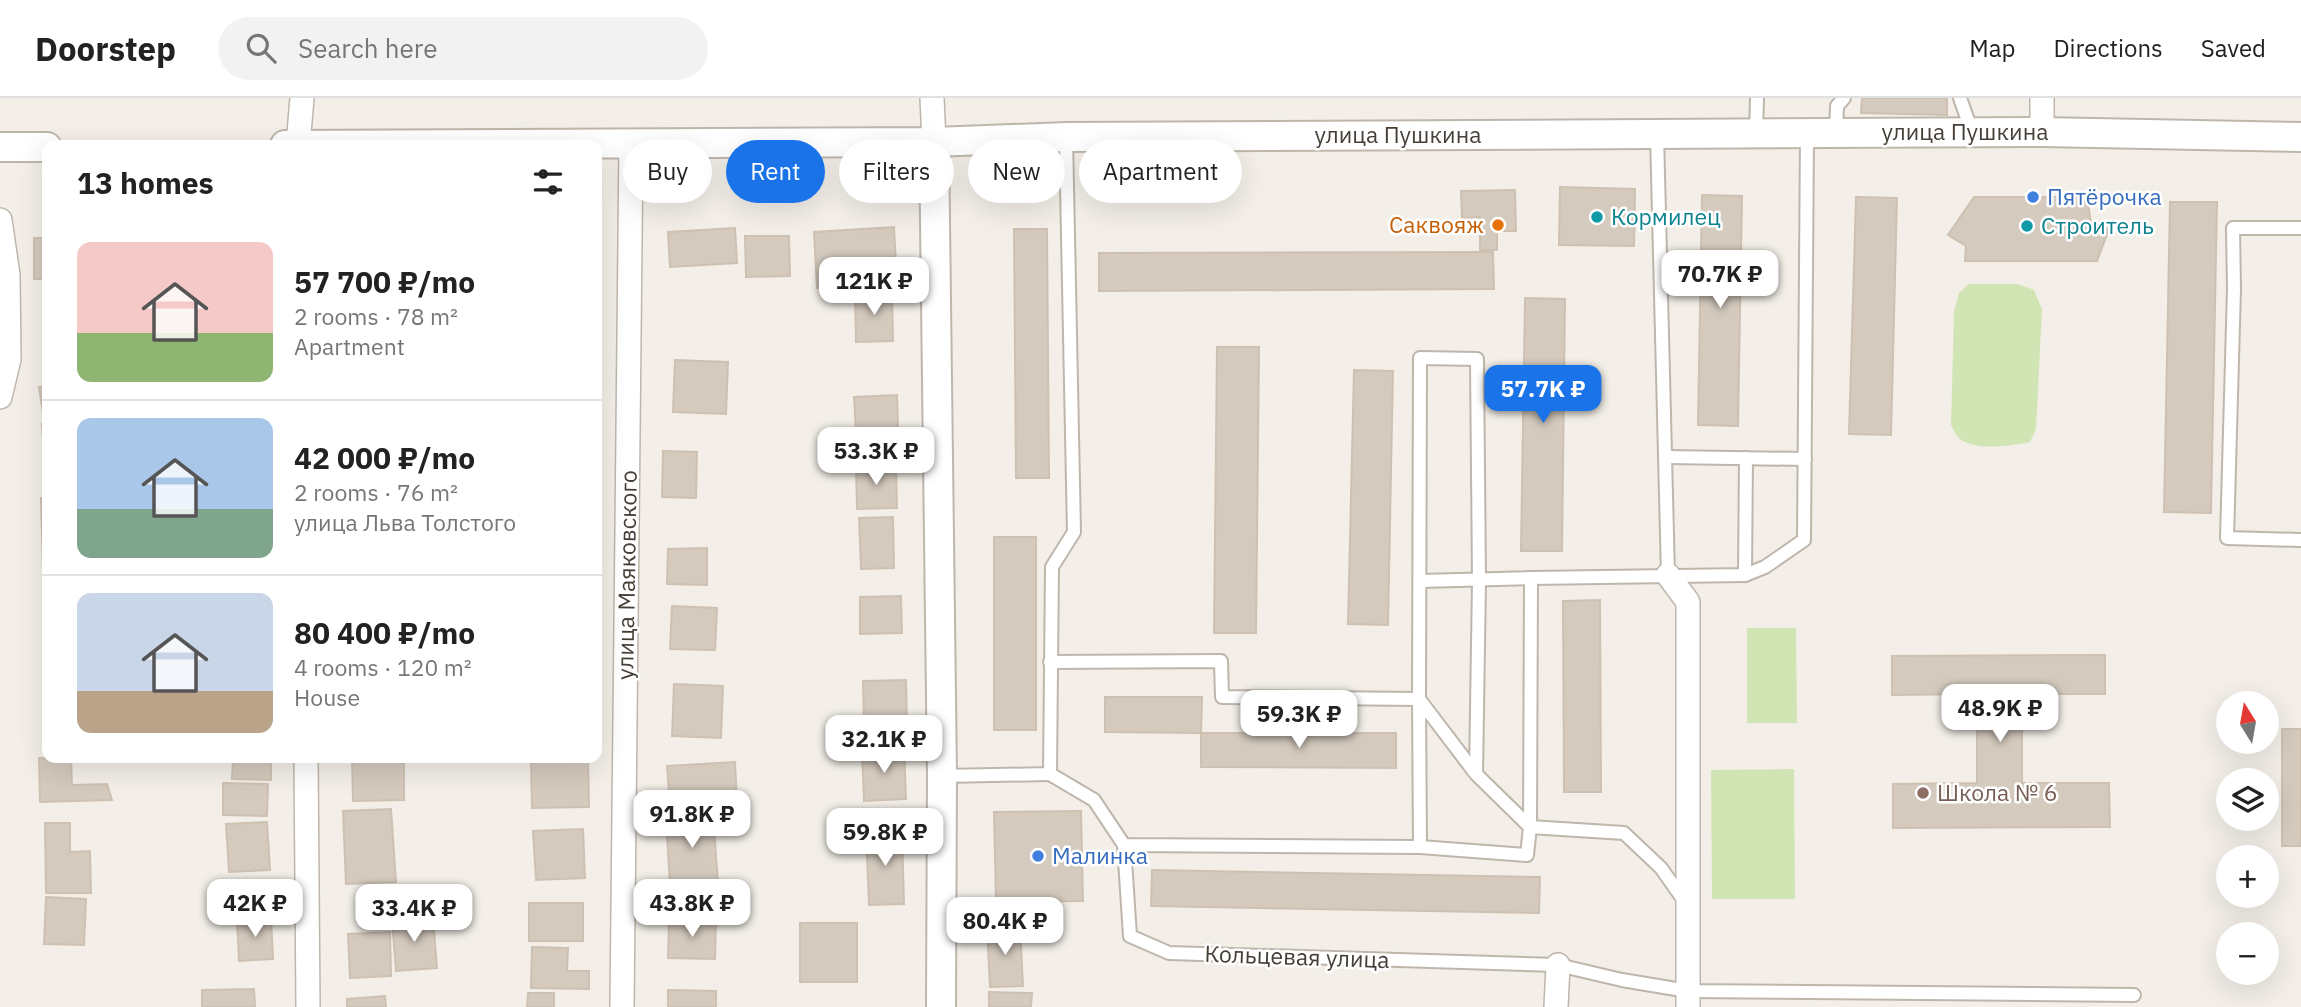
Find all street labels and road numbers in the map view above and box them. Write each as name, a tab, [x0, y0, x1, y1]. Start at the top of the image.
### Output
street label: улица Пушкина	[1882, 116, 2048, 146]
street label: улица Пушкина	[1315, 119, 1481, 149]
street label: улица Маяковского	[609, 470, 643, 680]
street label: Кольцевая улица	[1204, 938, 1390, 974]

